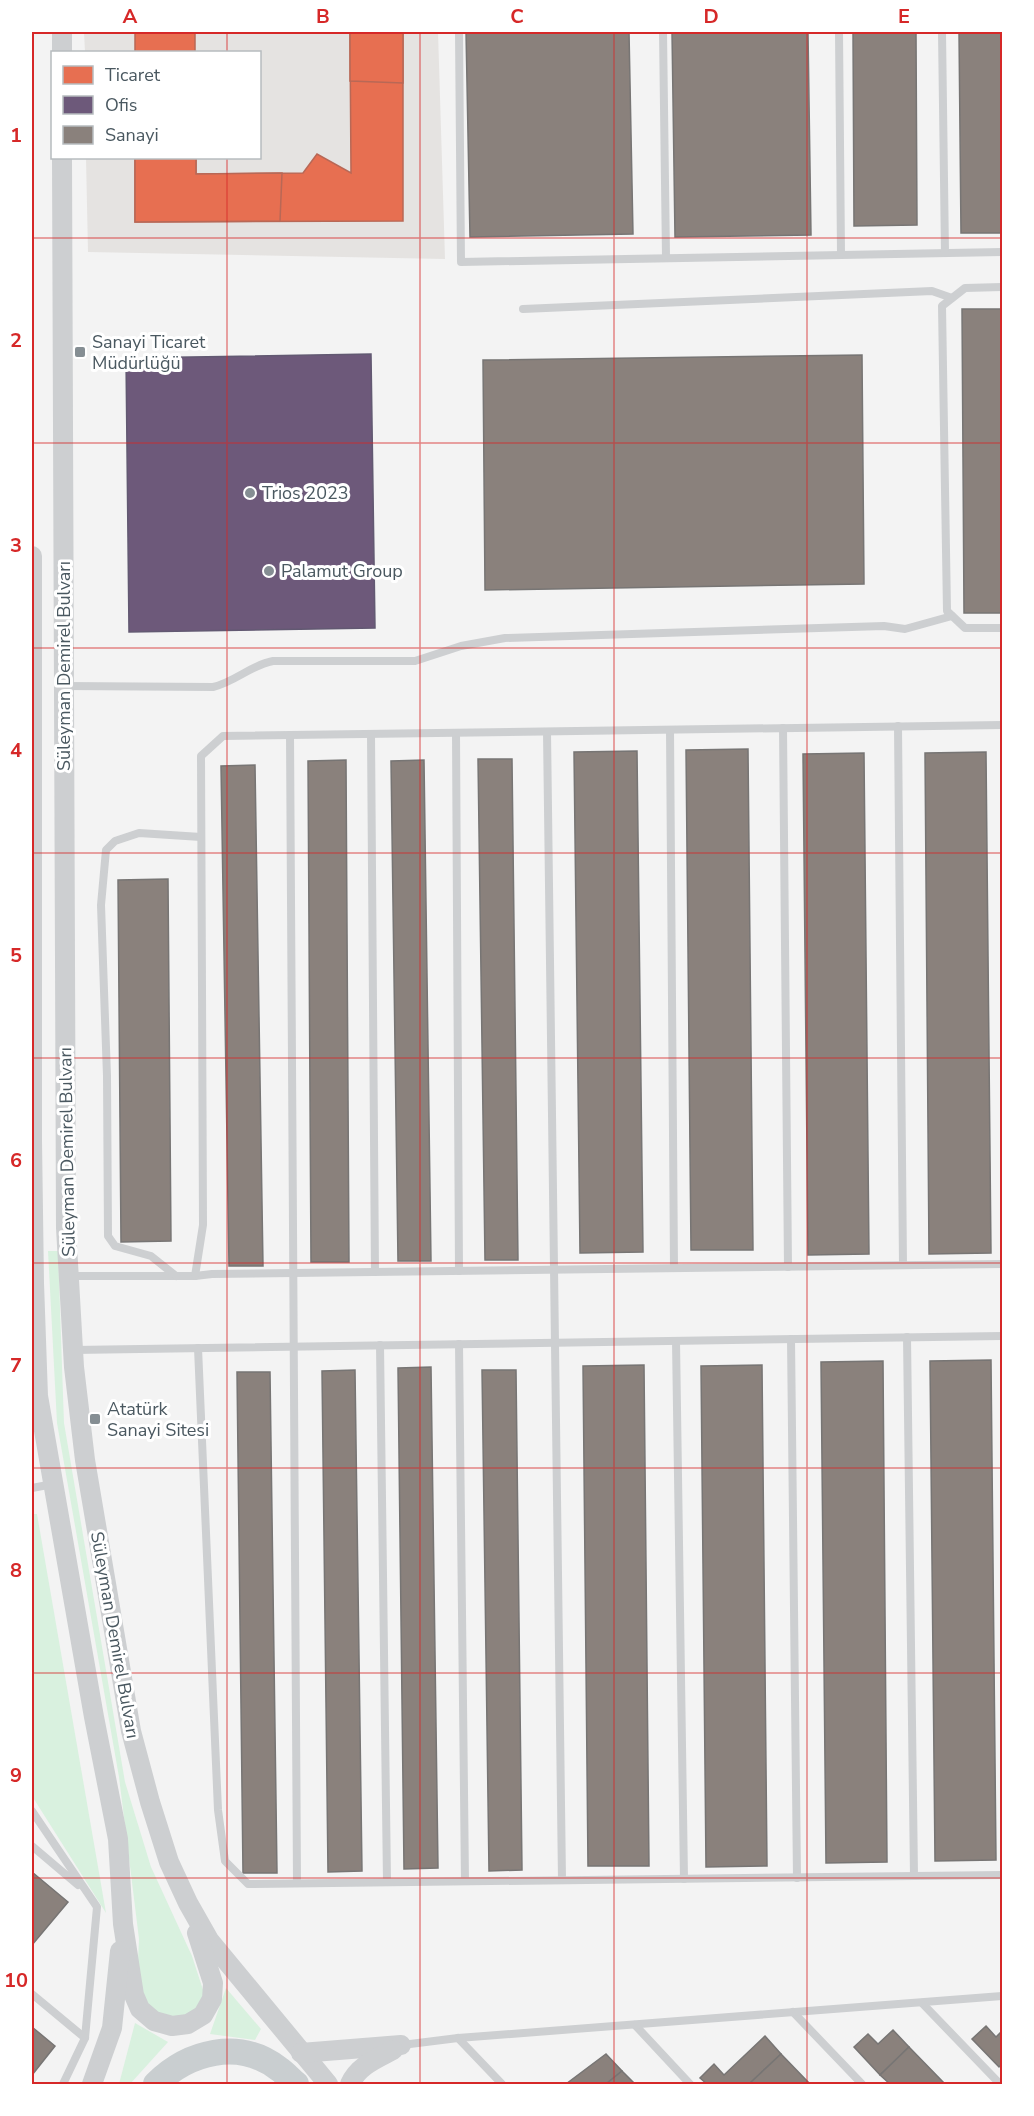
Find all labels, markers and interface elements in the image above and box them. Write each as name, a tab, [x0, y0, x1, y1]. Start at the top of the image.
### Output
text: A	[123, 3, 138, 30]
text: B	[316, 3, 330, 30]
text: C	[510, 3, 524, 30]
text: D	[703, 3, 719, 30]
text: E	[898, 3, 910, 30]
legend	[51, 51, 261, 159]
text: Ticaret	[105, 63, 161, 87]
text: Ofis	[105, 93, 138, 117]
text: 1	[10, 122, 22, 149]
text: Sanayi	[105, 123, 159, 147]
text: 2	[10, 327, 22, 354]
place label: Sanayi Ticaret Müdürlüğü	[92, 330, 206, 375]
marker: Sanayi Ticaret Müdürlüğü	[73, 345, 87, 359]
place label: Trios 2023	[262, 481, 349, 505]
marker: Trios 2023	[243, 486, 257, 500]
text: 3	[10, 532, 22, 559]
place label: Palamut Group	[281, 559, 403, 583]
street label: Süleyman Demirel Bulvarı	[52, 561, 76, 771]
marker: Palamut Group	[262, 564, 276, 578]
text: 4	[10, 737, 22, 764]
text: 5	[10, 942, 22, 969]
street label: Süleyman Demirel Bulvarı	[53, 1047, 81, 1257]
text: 6	[10, 1147, 22, 1174]
text: 7	[10, 1352, 22, 1379]
place label: Atatürk Sanayi Sitesi	[107, 1397, 209, 1442]
marker: Atatürk Sanayi Sitesi	[88, 1412, 102, 1426]
street label: Süleyman Demirel Bulvarı	[85, 1530, 145, 1740]
text: 8	[10, 1557, 22, 1584]
text: 9	[10, 1762, 22, 1789]
text: 10	[4, 1967, 28, 1994]

